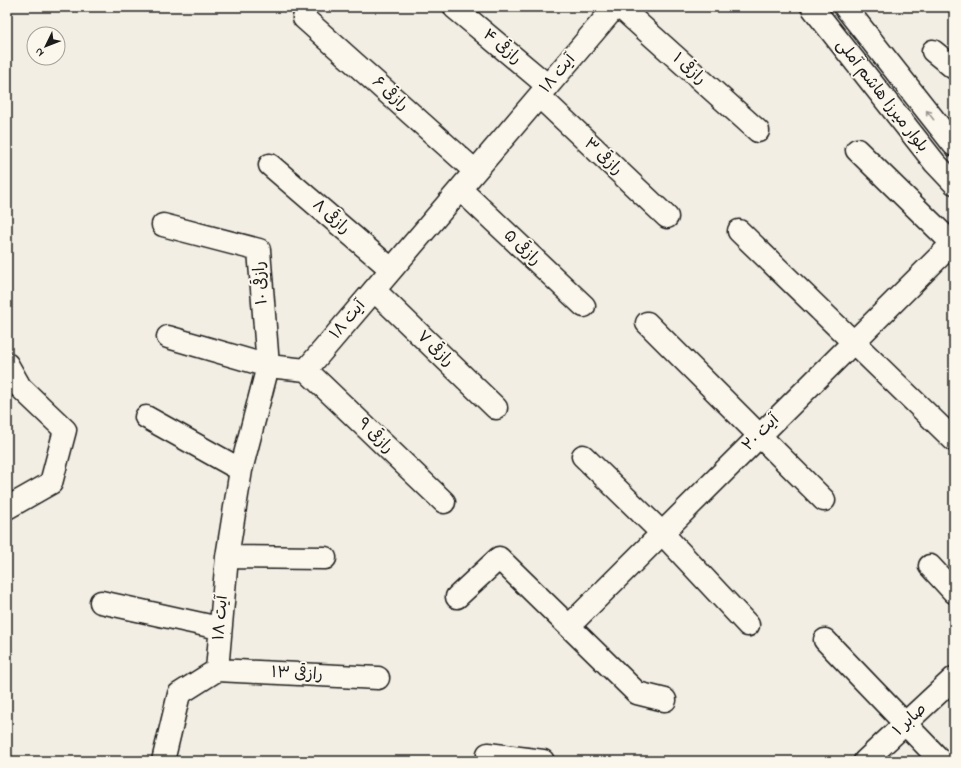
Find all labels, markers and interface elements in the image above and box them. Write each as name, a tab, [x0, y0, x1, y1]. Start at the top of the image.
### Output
street label: رازقی ۴	[477, 23, 527, 71]
north arrow	[26, 26, 66, 66]
street label: بلوار میرزا هاشم آملی	[830, 34, 934, 158]
text: N	[31, 44, 48, 60]
street label: رازقی ۱	[667, 47, 711, 91]
street label: آیت ۱۸	[534, 48, 582, 99]
street label: رازقی ۶	[366, 71, 414, 117]
one-way arrow	[925, 109, 934, 120]
street label: رازقی ۳	[578, 133, 628, 181]
street label: رازقی ۸	[307, 194, 355, 240]
street label: رازقی ۵	[498, 224, 546, 272]
street label: رازقی ۱۰	[248, 260, 274, 306]
street label: آیت ۱۸	[324, 294, 372, 345]
street label: رازقی ۷	[411, 325, 459, 373]
street label: آیت ۲۰	[737, 408, 786, 457]
street label: رازقی ۹	[351, 413, 399, 459]
street label: آیت ۱۸	[207, 593, 235, 642]
street label: رازقی ۱۳	[271, 661, 323, 687]
street label: صابر ۱	[888, 698, 932, 742]

